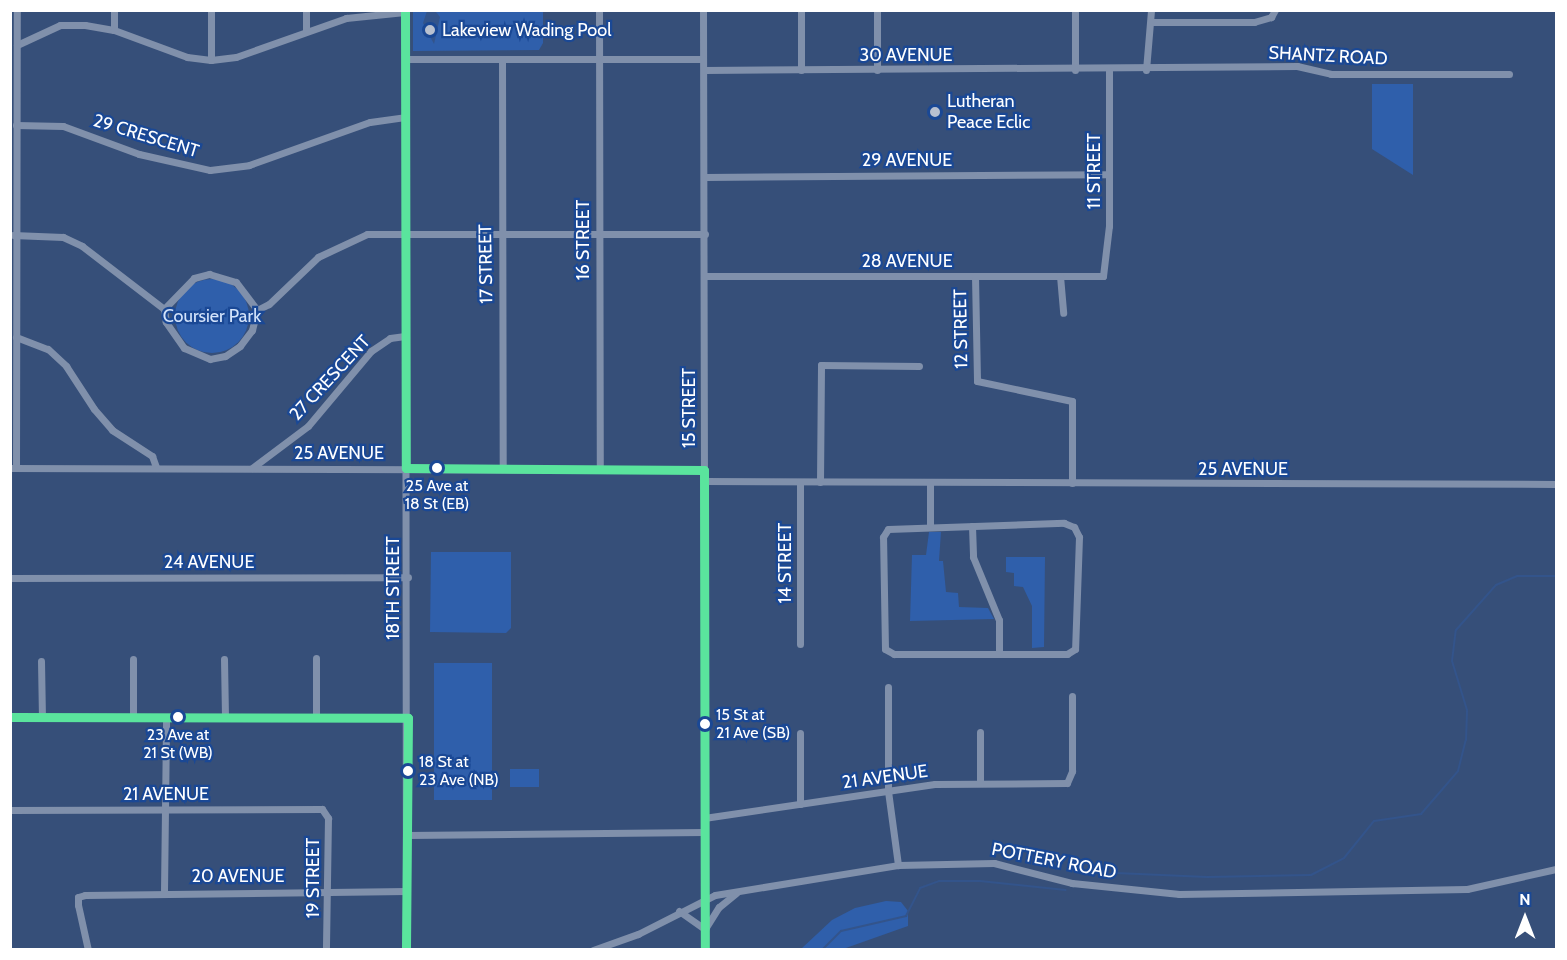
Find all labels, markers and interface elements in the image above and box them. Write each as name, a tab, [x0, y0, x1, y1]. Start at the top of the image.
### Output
place label: Lakeview Wading Pool	[442, 19, 611, 41]
marker: Lakeview Wading Pool	[423, 23, 437, 37]
street label: SHANTZ ROAD	[1268, 42, 1388, 70]
street label: 30 AVENUE	[859, 44, 953, 66]
place label: Lutheran Peace Eclic	[947, 91, 1030, 134]
marker: Lutheran Peace Eclic	[928, 105, 942, 119]
street label: 29 CRESCENT	[91, 110, 201, 162]
street label: 11 STREET	[1083, 133, 1105, 209]
street label: 29 AVENUE	[862, 149, 952, 171]
street label: 16 STREET	[572, 200, 594, 280]
street label: 17 STREET	[475, 224, 497, 304]
street label: 28 AVENUE	[861, 250, 953, 272]
street label: 12 STREET	[950, 289, 972, 369]
park label: Coursier Park	[163, 305, 261, 327]
street label: 27 CRESCENT	[285, 331, 375, 425]
street label: 15 STREET	[678, 368, 700, 448]
street label: 25 AVENUE	[294, 442, 384, 464]
street label: 25 AVENUE	[1198, 458, 1288, 480]
marker: 25 Ave at 18 St (EB)	[431, 462, 443, 474]
place label: 25 Ave at 18 St (EB)	[405, 476, 469, 514]
street label: 14 STREET	[774, 523, 796, 603]
street label: 18TH STREET	[382, 536, 404, 640]
street label: 24 AVENUE	[164, 551, 254, 573]
place label: 15 St at 21 Ave (SB)	[716, 705, 790, 743]
marker: 23 Ave at 21 St (WB)	[172, 711, 184, 723]
marker: 15 St at 21 Ave (SB)	[699, 718, 711, 730]
place label: 23 Ave at 21 St (WB)	[143, 725, 213, 763]
place label: 18 St at 23 Ave (NB)	[419, 752, 499, 790]
street label: 21 AVENUE	[841, 760, 929, 794]
marker: 18 St at 23 Ave (NB)	[402, 765, 414, 777]
street label: 21 AVENUE	[123, 783, 209, 805]
street label: 19 STREET	[302, 838, 324, 918]
street label: POTTERY ROAD	[990, 838, 1118, 884]
street label: 20 AVENUE	[192, 865, 284, 887]
north arrow	[1495, 888, 1555, 948]
text: N	[1519, 890, 1531, 909]

